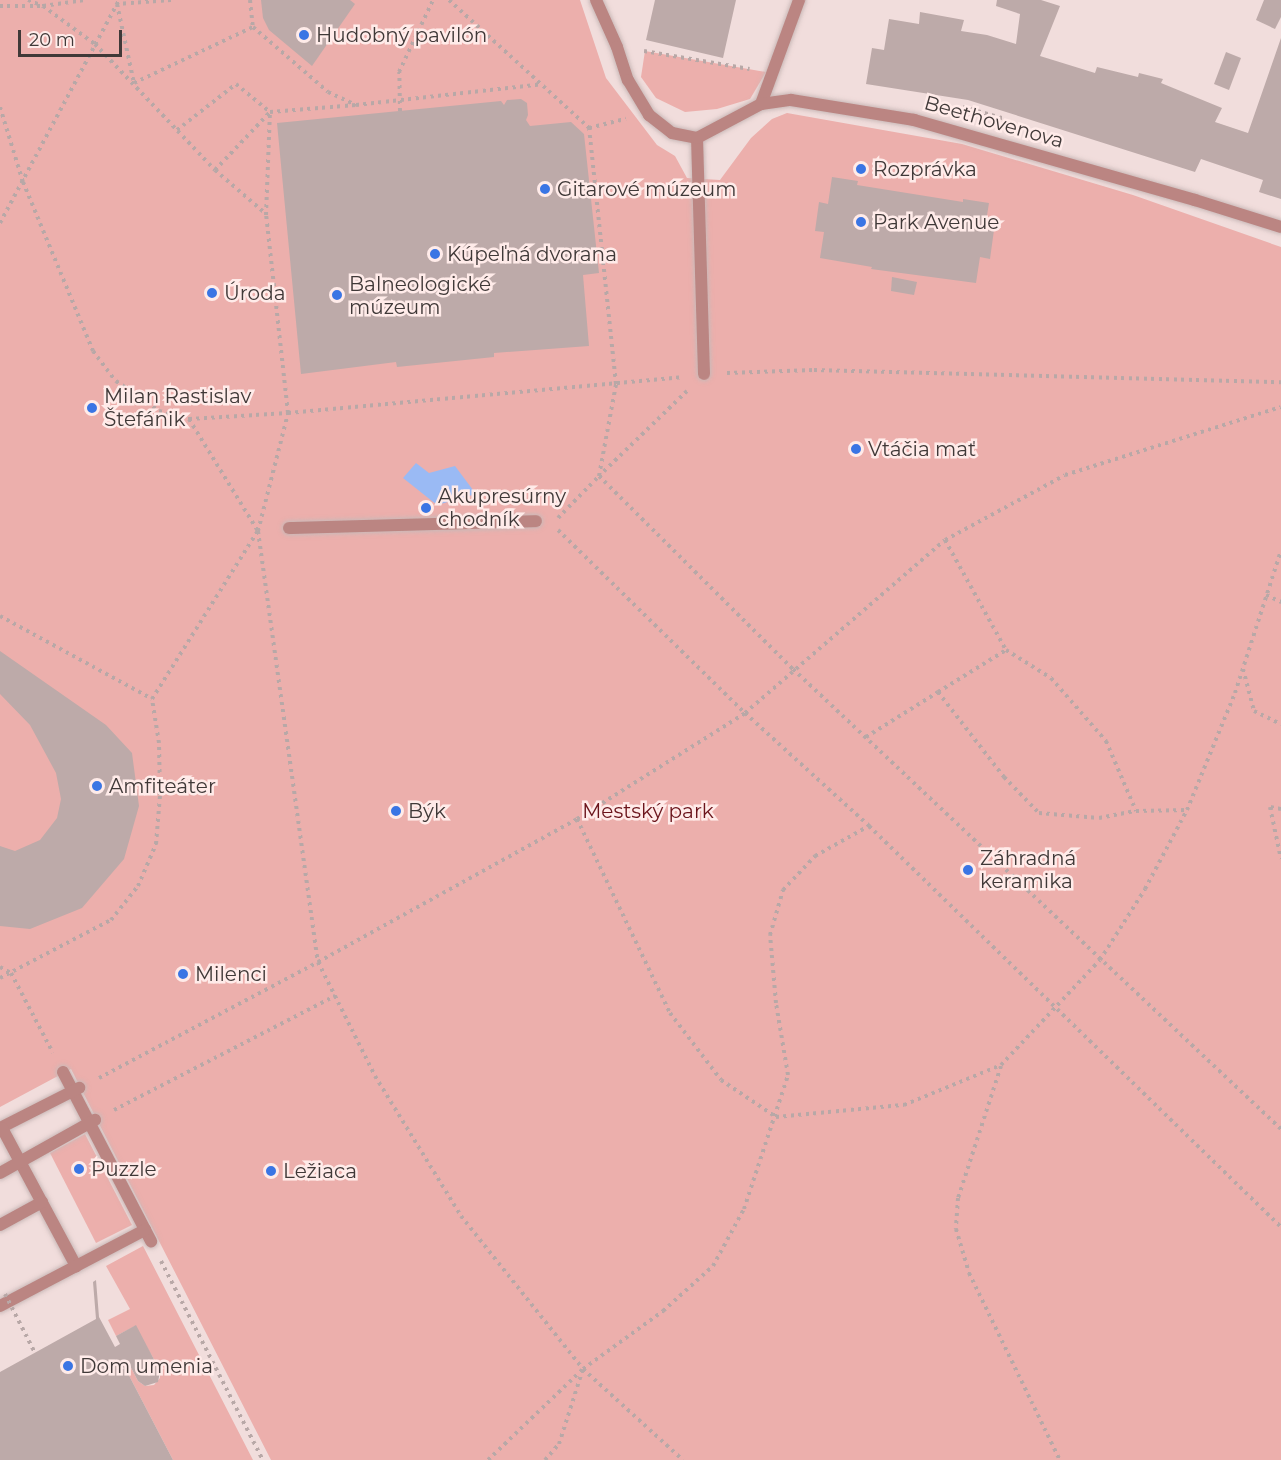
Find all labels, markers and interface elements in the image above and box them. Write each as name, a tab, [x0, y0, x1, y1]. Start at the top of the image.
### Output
scale bar	[21, 18, 124, 56]
place label: Hudobný pavilón	[316, 23, 487, 47]
marker: Hudobný pavilón	[297, 28, 311, 42]
text: 20 m	[29, 29, 75, 51]
street label: Beethovenova	[922, 91, 1066, 153]
place label: Rozprávka	[873, 157, 977, 181]
marker: Rozprávka	[854, 162, 868, 176]
place label: Gitarové múzeum	[557, 177, 736, 201]
marker: Gitarové múzeum	[538, 182, 552, 196]
place label: Park Avenue	[873, 210, 999, 234]
marker: Park Avenue	[854, 215, 868, 229]
place label: Kúpeľná dvorana	[447, 242, 617, 266]
marker: Kúpeľná dvorana	[428, 247, 442, 261]
place label: Balneologické múzeum	[349, 272, 491, 319]
place label: Úroda	[224, 281, 286, 305]
marker: Úroda	[205, 286, 219, 300]
marker: Balneologické múzeum	[330, 288, 344, 302]
place label: Milan Rastislav Štefánik	[104, 384, 251, 431]
marker: Milan Rastislav Štefánik	[85, 401, 99, 415]
place label: Vtáčia mať	[868, 437, 976, 461]
marker: Vtáčia mať	[849, 442, 863, 456]
place label: Akupresúrny chodník	[438, 484, 566, 531]
marker: Akupresúrny chodník	[419, 501, 433, 515]
place label: Amfiteáter	[109, 774, 216, 798]
marker: Amfiteáter	[90, 779, 104, 793]
place label: Býk	[408, 799, 446, 823]
park label: Mestský park	[582, 799, 714, 823]
marker: Býk	[389, 804, 403, 818]
place label: Záhradná keramika	[980, 846, 1076, 893]
marker: Záhradná keramika	[961, 863, 975, 877]
place label: Milenci	[195, 962, 267, 986]
marker: Milenci	[176, 967, 190, 981]
place label: Puzzle	[91, 1157, 157, 1181]
place label: Ležiaca	[283, 1159, 357, 1183]
marker: Puzzle	[72, 1162, 86, 1176]
marker: Ležiaca	[264, 1164, 278, 1178]
place label: Dom umenia	[80, 1354, 213, 1378]
marker: Dom umenia	[61, 1359, 75, 1373]

